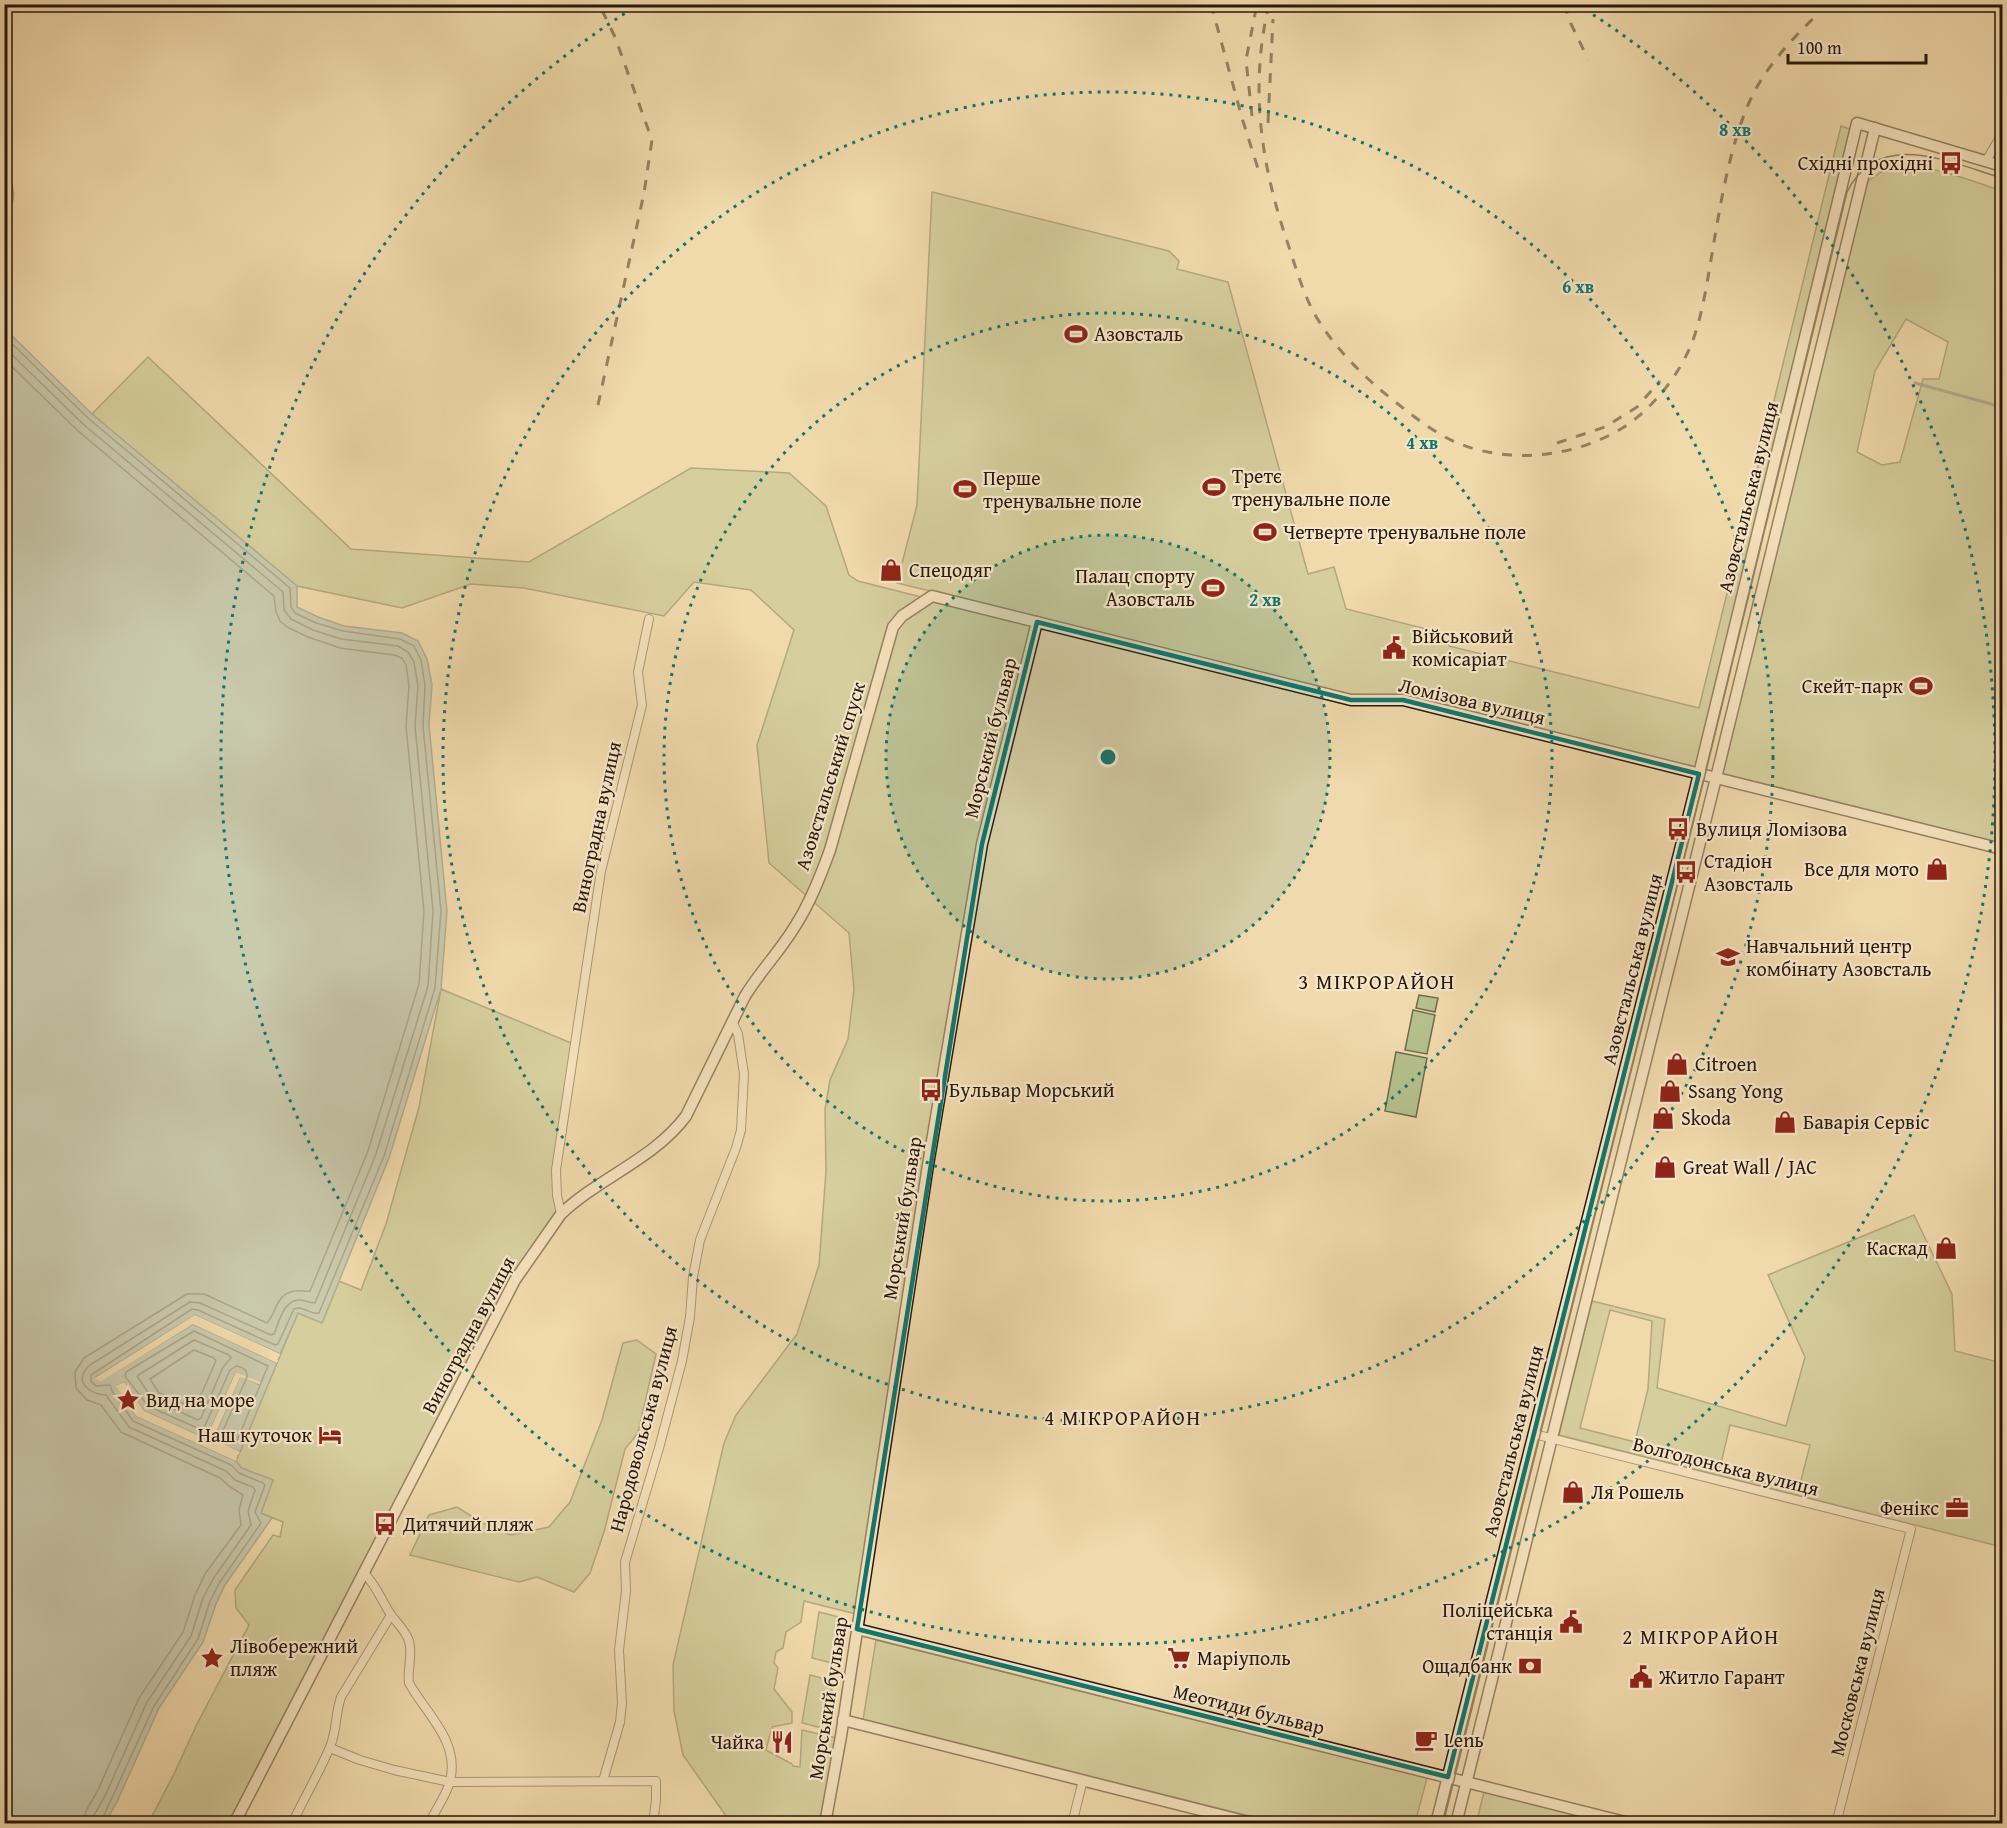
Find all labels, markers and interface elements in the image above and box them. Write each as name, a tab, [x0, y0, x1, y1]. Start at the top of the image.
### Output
scale bar	[1788, 27, 1926, 65]
text: 100 m	[1797, 34, 1842, 61]
text: 8 хв	[1719, 116, 1751, 143]
place label: Східні прохідні	[1798, 148, 1933, 177]
bus stop icon: Східні прохідні	[1938, 150, 1964, 176]
text: 6 хв	[1562, 273, 1594, 300]
place label: Азовсталь	[1094, 319, 1183, 348]
sports icon: Азовсталь	[1063, 321, 1089, 347]
street label: Азовстальська вулиця	[1710, 398, 1785, 596]
text: 4 хв	[1406, 429, 1438, 456]
place label: Третє тренувальне поле	[1232, 461, 1391, 513]
place label: Перше тренувальне поле	[983, 463, 1142, 515]
sports icon: Третє тренувальне поле	[1201, 474, 1227, 500]
sports icon: Перше тренувальне поле	[952, 476, 978, 502]
place label: Четверте тренувальне поле	[1283, 517, 1526, 546]
sports icon: Четверте тренувальне поле	[1252, 519, 1278, 545]
place label: Спецодяг	[909, 555, 992, 584]
shop icon: Спецодяг	[878, 557, 904, 583]
place label: Палац спорту Азовсталь	[1075, 561, 1195, 613]
sports icon: Палац спорту Азовсталь	[1200, 575, 1226, 601]
text: 2 хв	[1249, 586, 1281, 613]
place label: Військовий комісаріат	[1412, 621, 1513, 673]
public building icon: Військовий комісаріат	[1381, 635, 1407, 661]
street label: Морський бульвар	[956, 654, 1024, 821]
street label: Ломізова вулиця	[1396, 670, 1548, 731]
place label: Скейт-парк	[1802, 671, 1904, 700]
sports icon: Скейт-парк	[1908, 673, 1934, 699]
street label: Азовстальський спуск	[787, 677, 872, 874]
street label: Виноградна вулиця	[563, 739, 628, 915]
centre of rings	[1098, 747, 1118, 767]
place label: Вулиця Ломізова	[1696, 814, 1848, 843]
bus stop icon: Вулиця Ломізова	[1665, 816, 1691, 842]
place label: Стадіон Азовсталь	[1704, 846, 1793, 898]
place label: Все для мото	[1804, 854, 1919, 883]
shop icon: Все для мото	[1924, 856, 1950, 882]
bus stop icon: Стадіон Азовсталь	[1673, 859, 1699, 885]
street label: Азовстальська вулиця	[1594, 870, 1669, 1068]
place label: Навчальний центр комбінату Азовсталь	[1746, 931, 1931, 983]
school or university icon: Навчальний центр комбінату Азовсталь	[1715, 944, 1741, 970]
district label: 3 МІКРОРАЙОН	[1298, 966, 1456, 997]
place label: Citroen	[1695, 1049, 1757, 1078]
shop icon: Citroen	[1664, 1051, 1690, 1077]
place label: Бульвар Морський	[949, 1075, 1115, 1104]
place label: Ssang Yong	[1688, 1076, 1783, 1105]
bus stop icon: Бульвар Морський	[918, 1077, 944, 1103]
shop icon: Ssang Yong	[1657, 1078, 1683, 1104]
place label: Skoda	[1681, 1103, 1731, 1132]
shop icon: Skoda	[1650, 1105, 1676, 1131]
place label: Баварія Сервіс	[1803, 1107, 1929, 1136]
shop icon: Баварія Сервіс	[1772, 1109, 1798, 1135]
street label: Морський бульвар	[874, 1134, 929, 1301]
place label: Great Wall / JAC	[1683, 1152, 1817, 1181]
shop icon: Great Wall / JAC	[1652, 1154, 1678, 1180]
place label: Каскад	[1866, 1233, 1928, 1262]
shop icon: Каскад	[1933, 1235, 1959, 1261]
street label: Виноградна вулиця	[414, 1251, 521, 1419]
street label: Народовольська вулиця	[601, 1323, 684, 1535]
street label: Азовстальська вулиця	[1475, 1342, 1550, 1540]
place label: Вид на море	[146, 1385, 255, 1414]
place icon: Вид на море	[115, 1387, 141, 1413]
district label: 4 МІКРОРАЙОН	[1044, 1402, 1202, 1433]
place label: Наш куточок	[198, 1420, 313, 1449]
hotel icon: Наш куточок	[317, 1422, 343, 1448]
street label: Волгодонська вулиця	[1630, 1428, 1822, 1503]
place label: Ля Рошель	[1591, 1477, 1684, 1506]
shop icon: Ля Рошель	[1560, 1479, 1586, 1505]
place label: Фенікс	[1880, 1493, 1939, 1522]
office icon: Фенікс	[1944, 1495, 1970, 1521]
place label: Дитячий пляж	[402, 1509, 534, 1538]
bus stop icon: Дитячий пляж	[372, 1511, 398, 1537]
street label: Московська вулиця	[1822, 1585, 1891, 1759]
place label: Поліцейська станція	[1442, 1595, 1553, 1647]
public building icon: Поліцейська станція	[1558, 1609, 1584, 1635]
street label: Морський бульвар	[800, 1614, 855, 1781]
district label: 2 МІКРОРАЙОН	[1622, 1621, 1780, 1652]
place label: Лівобережний пляж	[230, 1631, 358, 1683]
place label: Маріуполь	[1197, 1643, 1291, 1672]
place icon: Лівобережний пляж	[199, 1645, 225, 1671]
supermarket icon: Маріуполь	[1166, 1645, 1192, 1671]
place label: Ощадбанк	[1422, 1651, 1513, 1680]
bank icon: Ощадбанк	[1517, 1653, 1543, 1679]
place label: Житло Гарант	[1658, 1662, 1785, 1691]
public building icon: Житло Гарант	[1628, 1664, 1654, 1690]
street label: Меотиди бульвар	[1170, 1676, 1328, 1741]
place label: Lenь	[1444, 1725, 1484, 1754]
place label: Чайка	[710, 1727, 764, 1756]
cafe icon: Lenь	[1413, 1727, 1439, 1753]
restaurant icon: Чайка	[769, 1729, 795, 1755]

